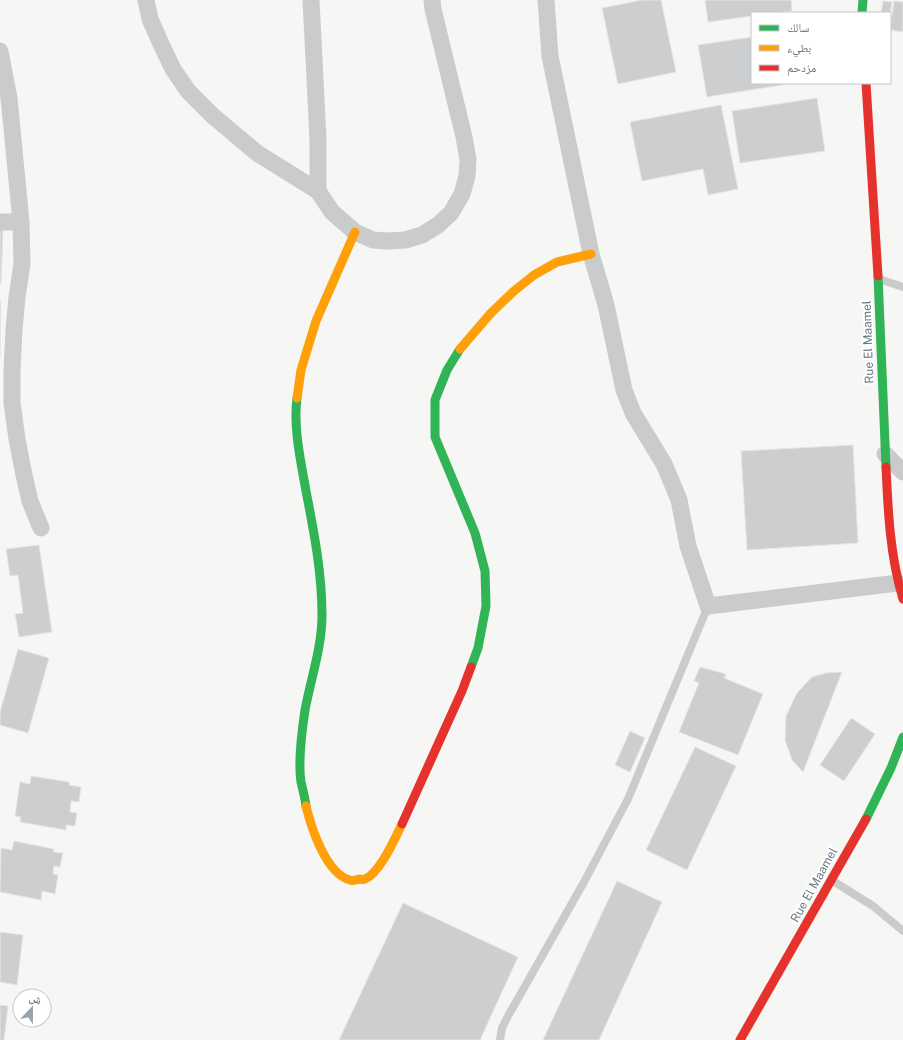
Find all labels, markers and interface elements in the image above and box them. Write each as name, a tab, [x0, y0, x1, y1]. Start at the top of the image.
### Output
legend	[751, 12, 891, 84]
text: سالك	[787, 21, 809, 35]
text: بطيء	[787, 41, 811, 58]
text: مزدحم	[787, 61, 816, 76]
street label: Rue El Maamel	[860, 300, 876, 384]
street label: Rue El Maamel	[788, 845, 840, 925]
north arrow	[12, 988, 52, 1028]
text: ش	[27, 991, 44, 1008]

